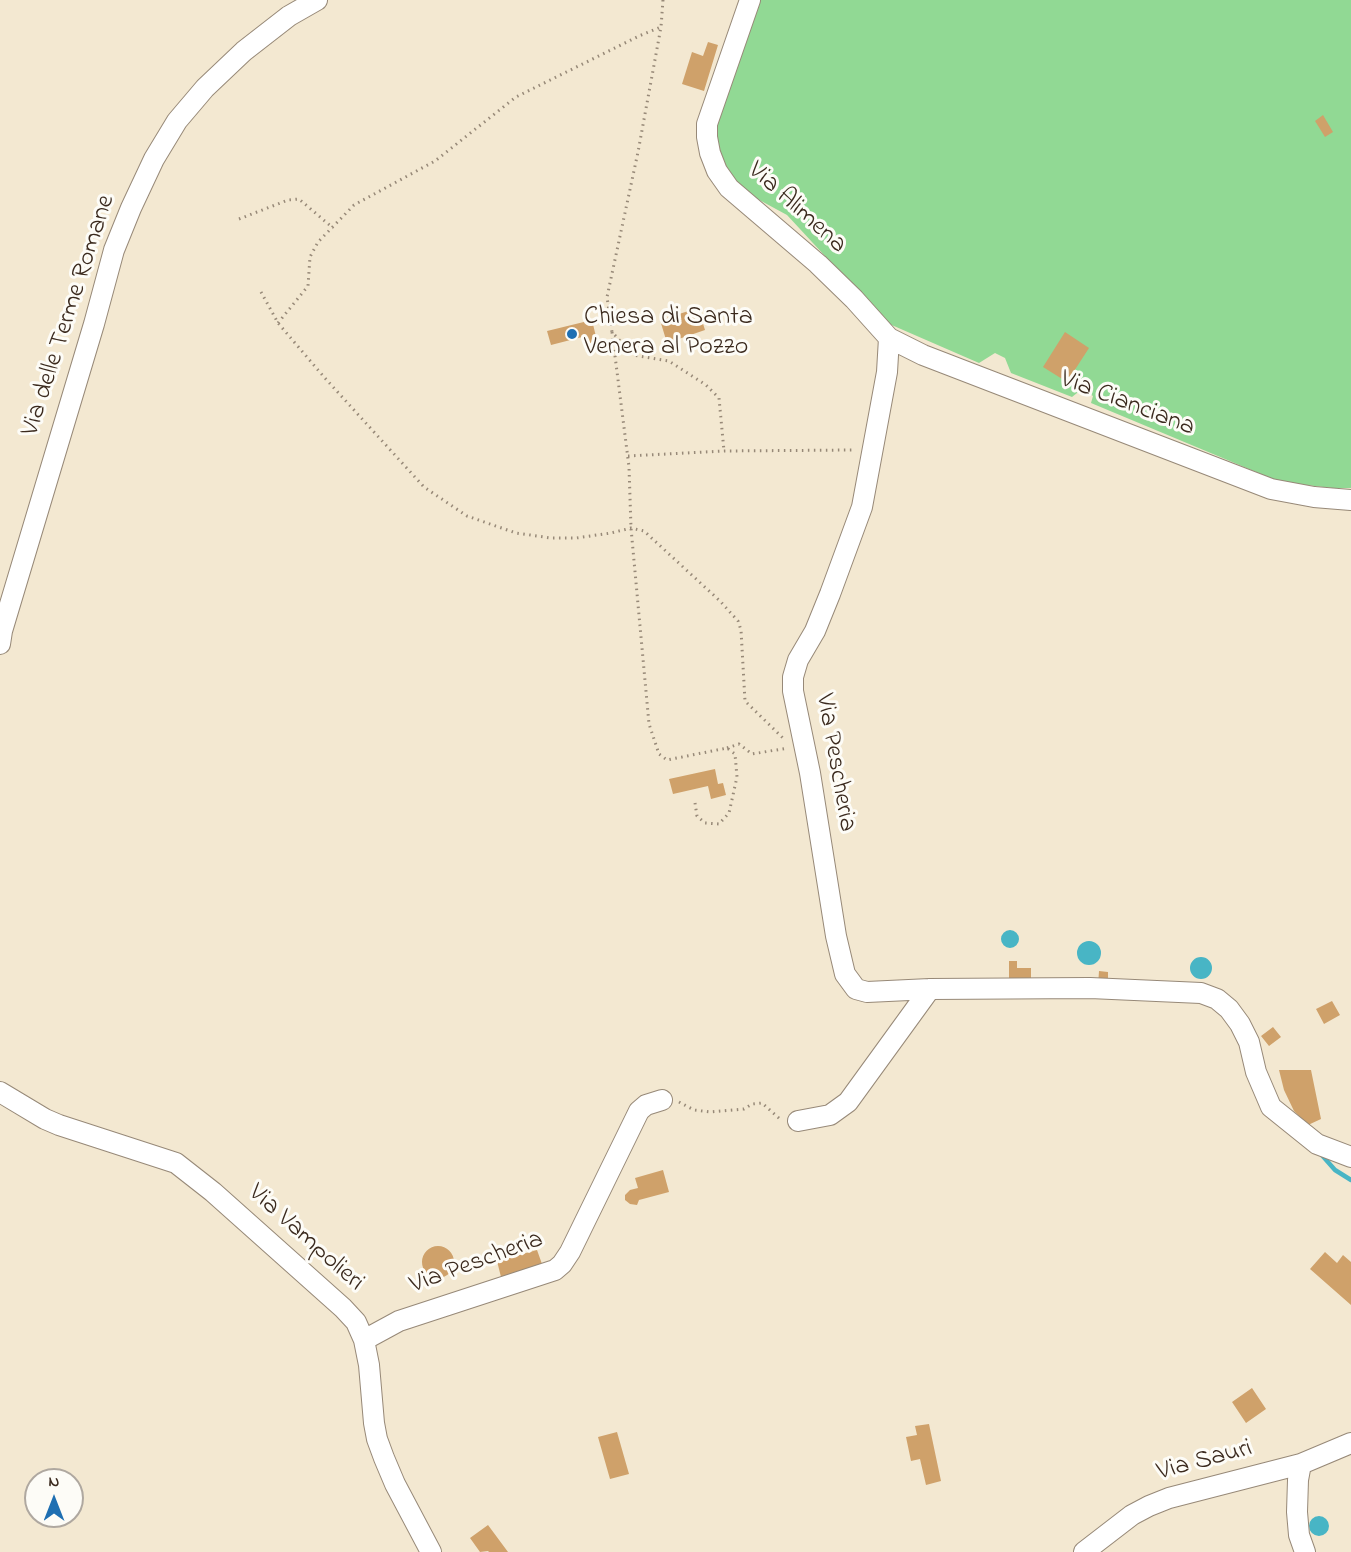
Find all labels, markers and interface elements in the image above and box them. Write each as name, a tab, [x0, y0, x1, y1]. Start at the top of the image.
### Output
street label: Via Alimena	[740, 156, 852, 262]
street label: Via delle Terme Romane	[16, 192, 124, 440]
place label: Chiesa di Santa Venera al Pozzo	[584, 303, 753, 364]
marker: Chiesa di Santa Venera al Pozzo	[565, 327, 579, 341]
street label: Via Cianciana	[1055, 365, 1199, 445]
street label: Via Pescheria	[807, 692, 861, 834]
street label: Via Vampolieri	[240, 1179, 370, 1299]
street label: Via Pescheria	[406, 1225, 548, 1303]
street label: Via Sauri	[1154, 1434, 1256, 1490]
north arrow	[24, 1468, 84, 1528]
text: N	[49, 1470, 59, 1494]

